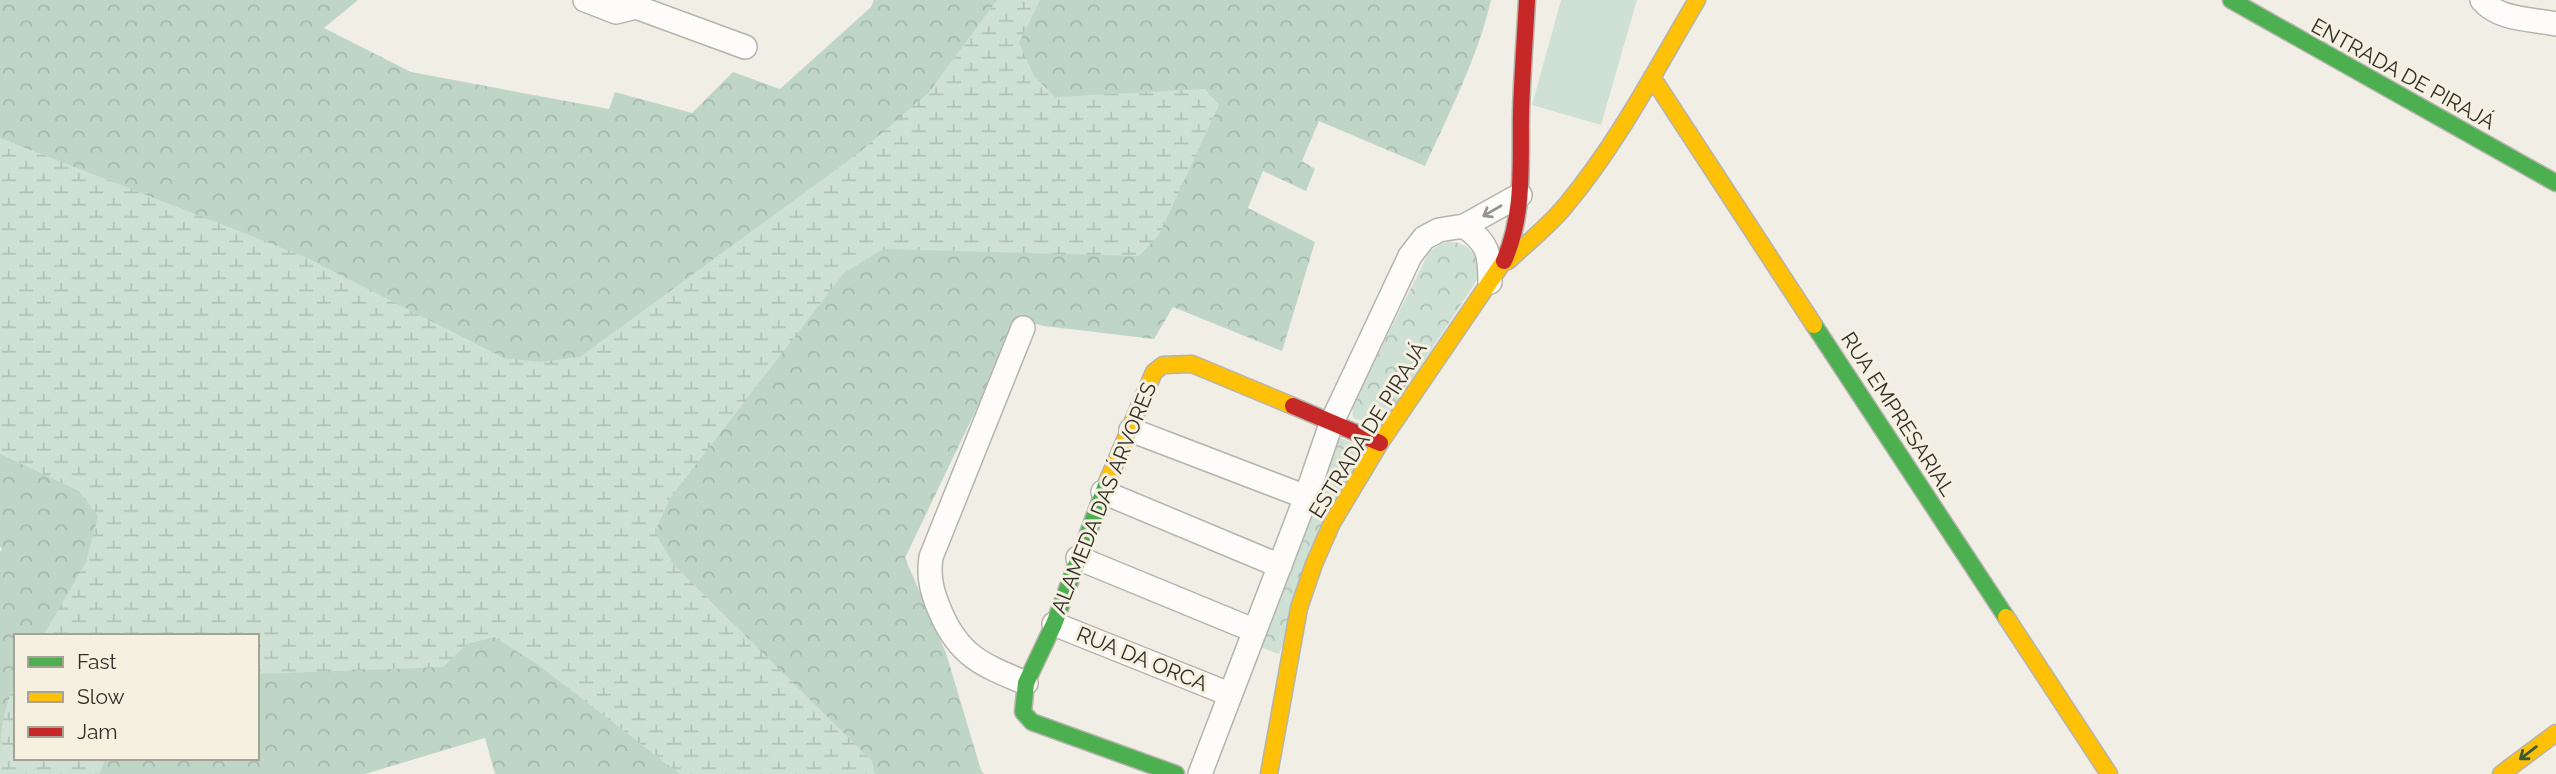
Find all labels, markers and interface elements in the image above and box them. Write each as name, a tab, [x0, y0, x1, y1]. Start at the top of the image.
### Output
street label: ENTRADA DE PIRAJÁ	[2307, 13, 2500, 134]
one-way arrow	[1483, 204, 1503, 218]
street label: RUA EMPRESARIAL	[1836, 327, 1961, 500]
street label: ESTRADA DE PIRAJÁ	[1303, 337, 1432, 522]
street label: ALAMEDA DAS ÁRVORES	[1046, 378, 1162, 617]
street label: RUA DA ORCA	[1073, 621, 1211, 696]
legend	[14, 634, 259, 760]
text: Fast	[77, 649, 117, 674]
text: Slow	[77, 684, 125, 709]
text: Jam	[77, 719, 118, 744]
one-way arrow	[2520, 746, 2538, 761]

